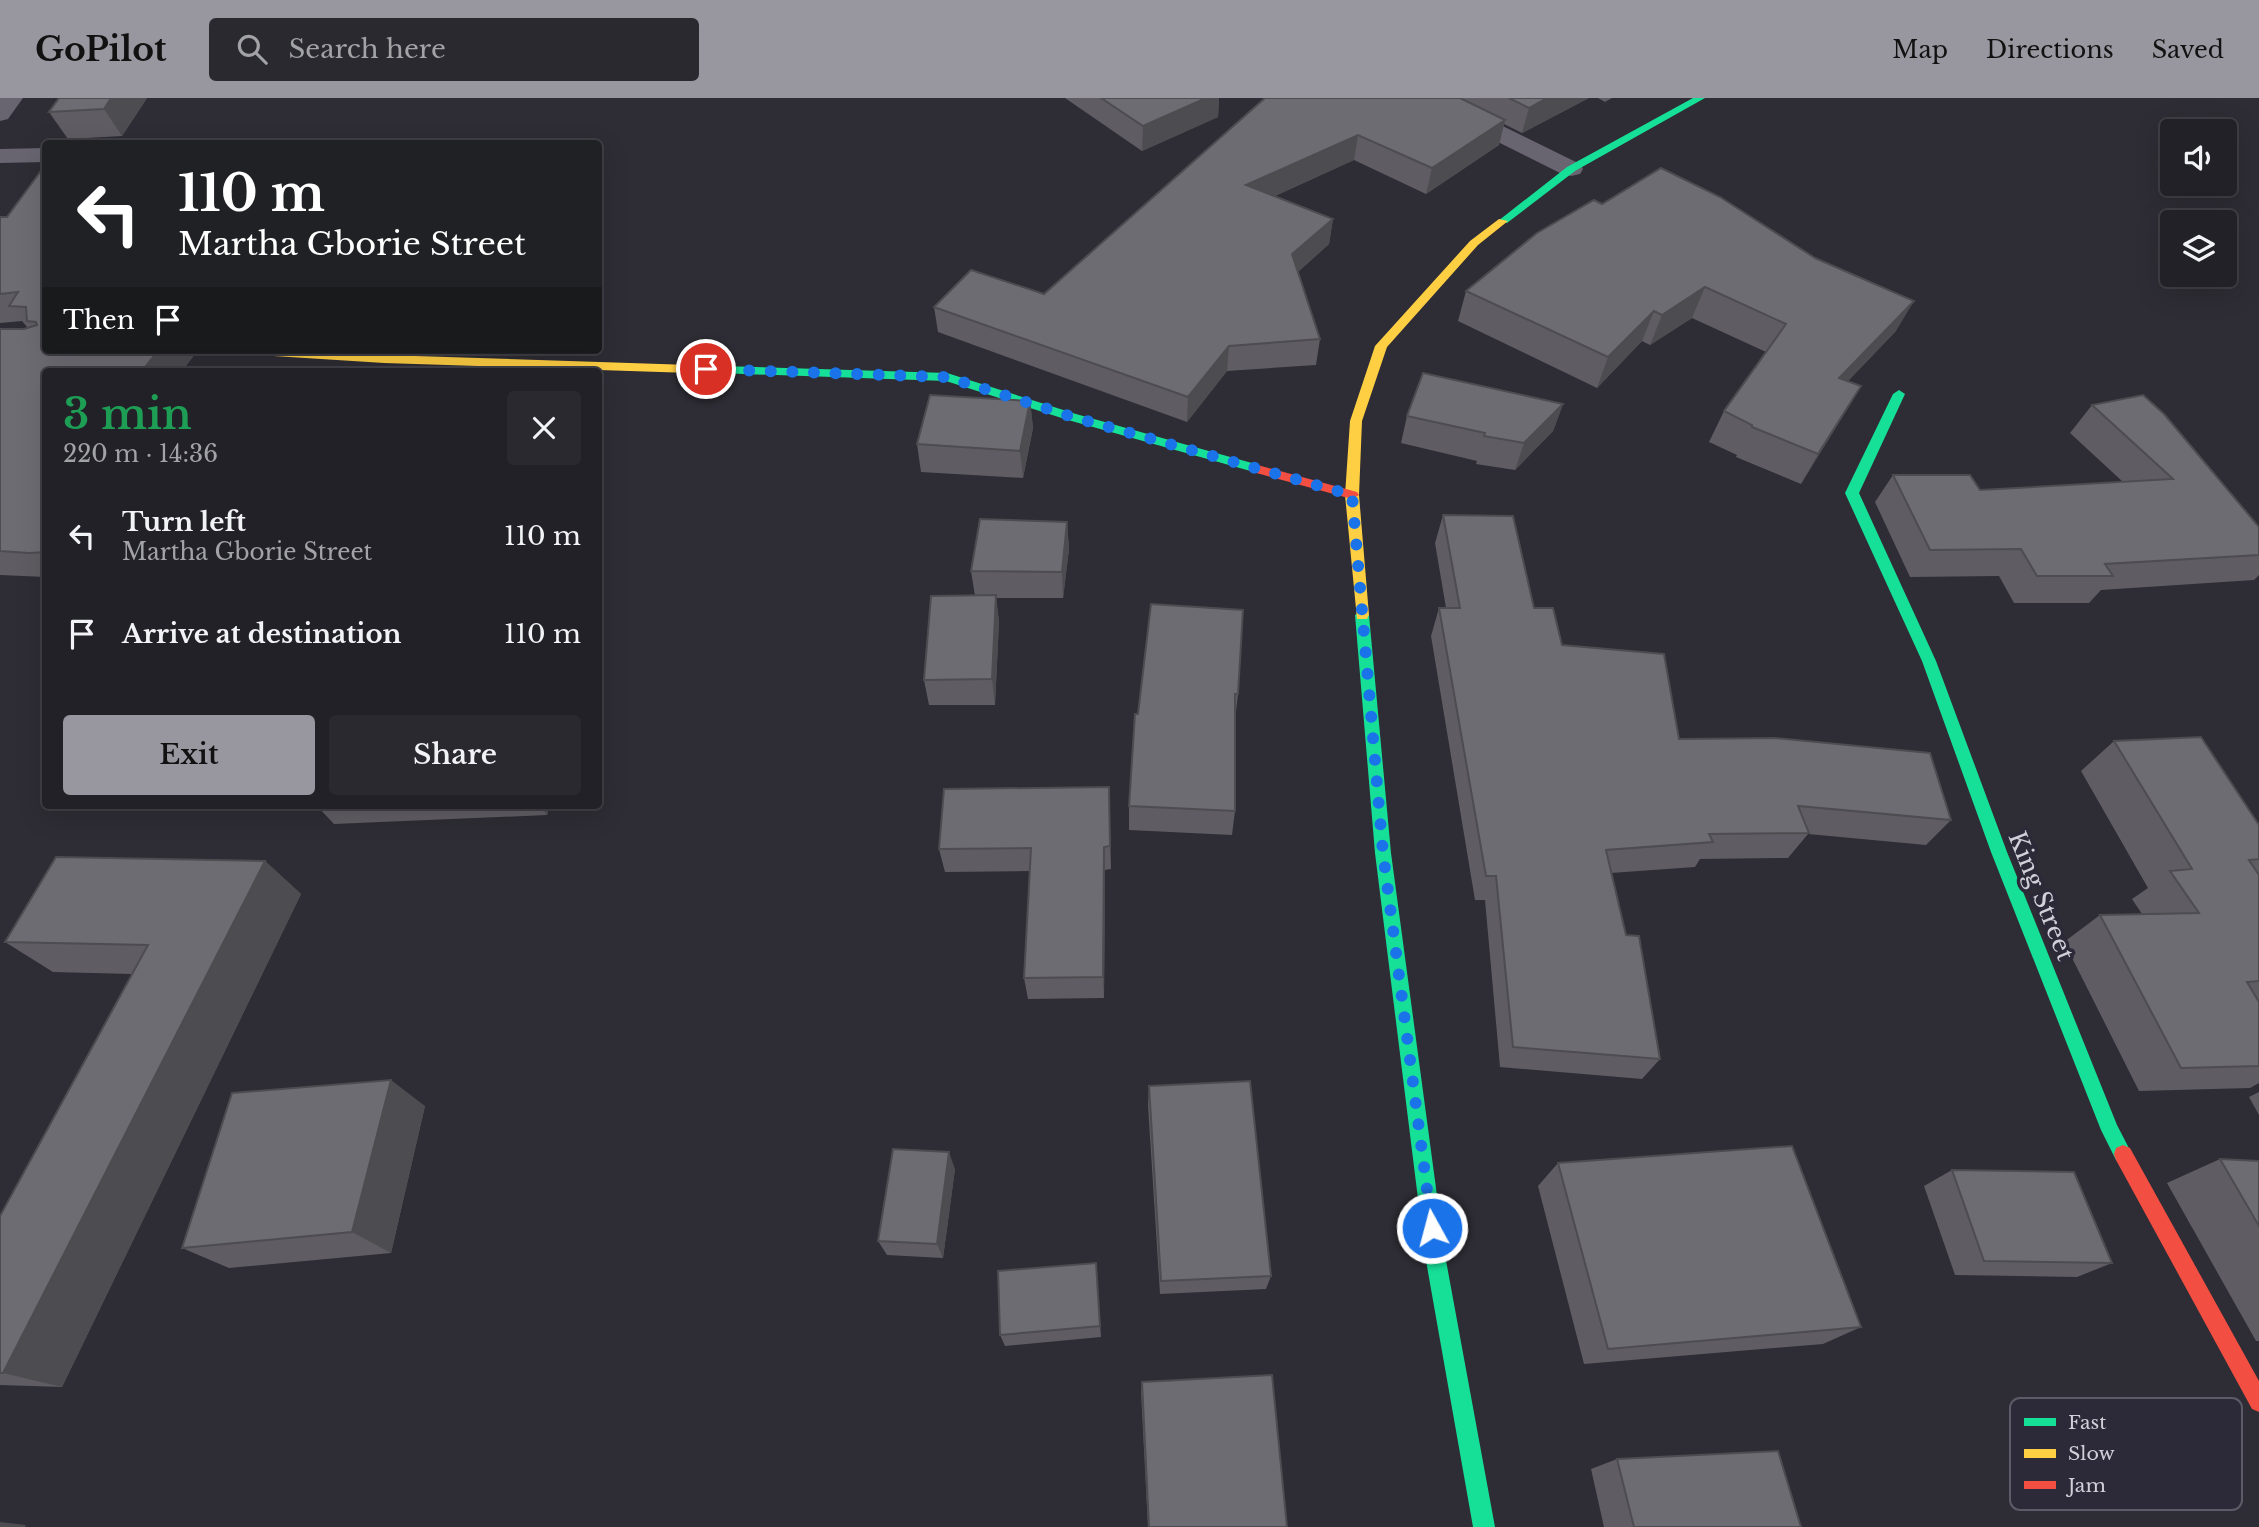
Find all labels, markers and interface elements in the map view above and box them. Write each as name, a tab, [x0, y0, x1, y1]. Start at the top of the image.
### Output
search box	[209, 18, 699, 81]
text: GoPilot	[35, 29, 167, 70]
icon: search	[233, 30, 271, 68]
text: Search here	[289, 33, 446, 65]
text: Map	[1892, 35, 1948, 64]
text: Directions	[1986, 35, 2114, 64]
text: Saved	[2152, 35, 2224, 64]
map controls	[2160, 119, 2237, 287]
button: sound	[2160, 119, 2237, 196]
text: 110 m	[178, 163, 325, 224]
icon: left	[63, 168, 154, 259]
button: layers	[2160, 210, 2237, 287]
text: Martha Gborie Street	[178, 224, 526, 264]
icon: arrive	[149, 301, 187, 339]
text: Then	[63, 304, 135, 336]
pin	[676, 339, 736, 399]
icon: arrive	[687, 350, 725, 388]
text: 3 min	[63, 388, 192, 440]
button: close	[507, 391, 581, 465]
text: 220 m · 14:36	[63, 440, 218, 468]
text: Turn left	[122, 506, 246, 538]
icon: left	[63, 517, 101, 555]
text: 110 m	[504, 520, 581, 552]
text: Martha Gborie Street	[122, 538, 372, 566]
icon: arrive	[63, 615, 101, 653]
text: Arrive at destination	[122, 618, 402, 650]
text: 110 m	[504, 618, 581, 650]
button: Exit	[63, 715, 315, 795]
button: Share	[329, 715, 581, 795]
street label: King Street	[2002, 827, 2080, 965]
position arrow	[1395, 1191, 1469, 1265]
legend	[2010, 1398, 2242, 1510]
text: Fast	[2068, 1411, 2107, 1434]
text: Slow	[2068, 1442, 2115, 1465]
text: Jam	[2065, 1474, 2106, 1497]

